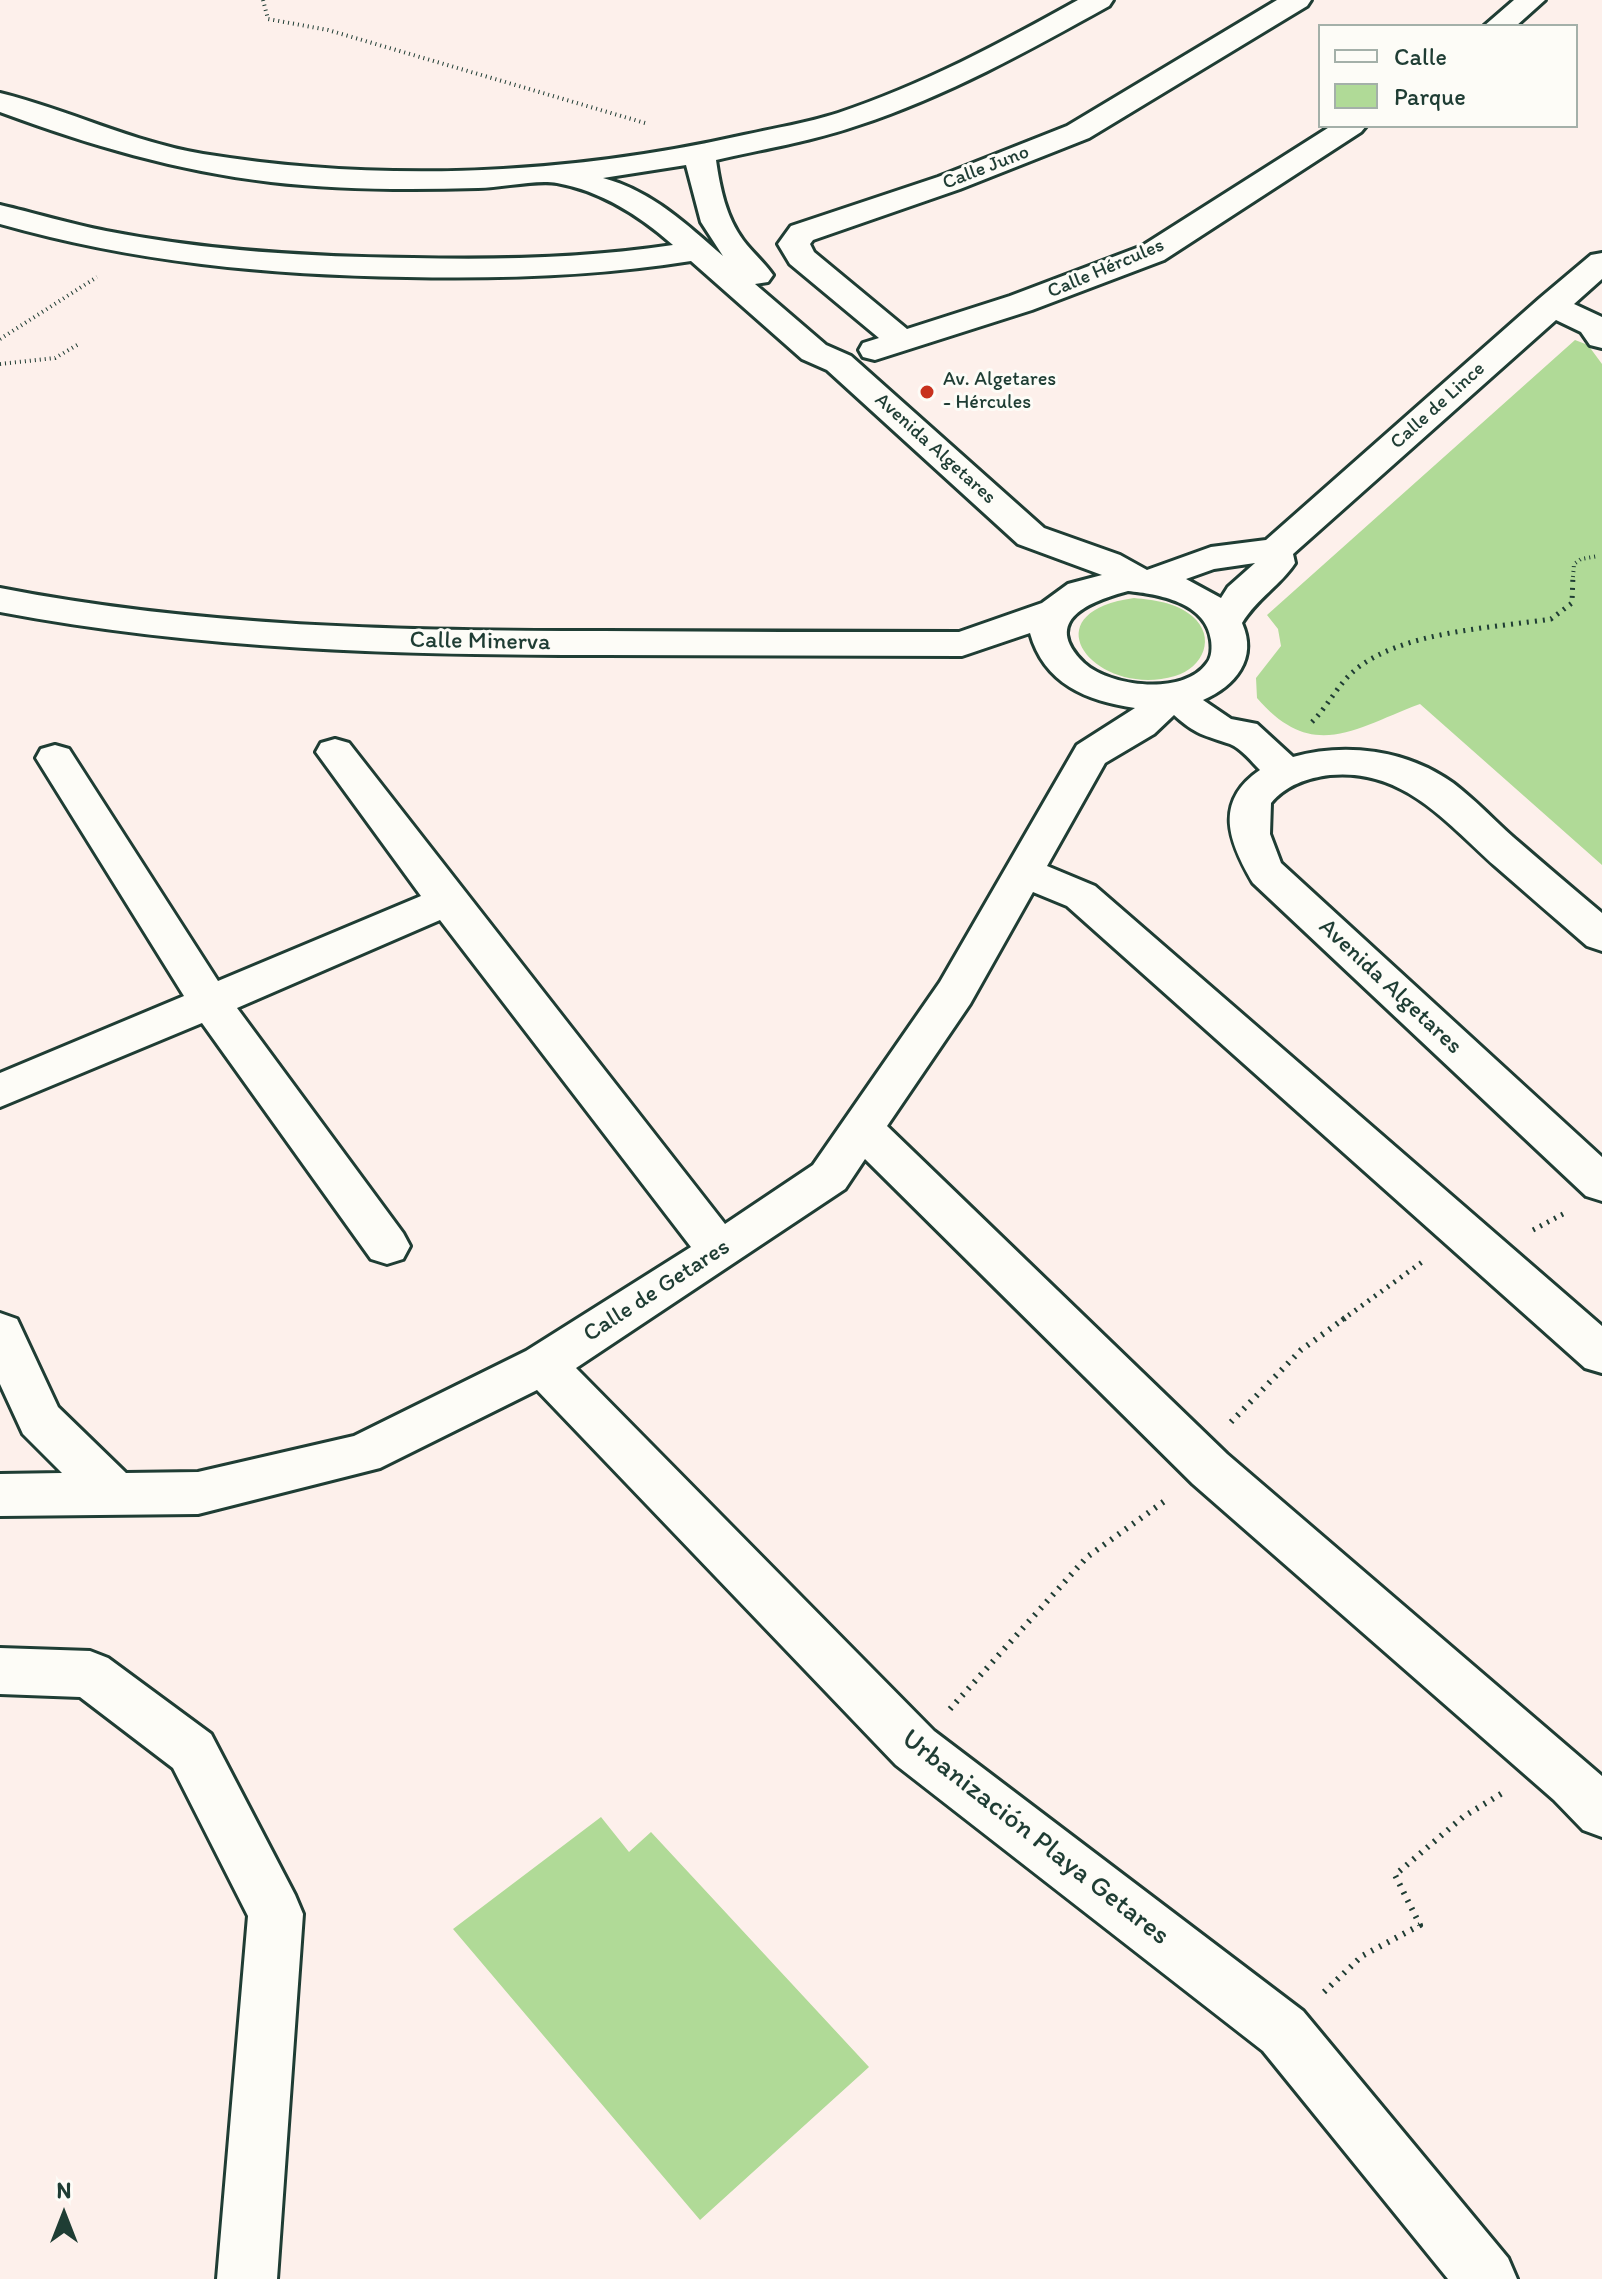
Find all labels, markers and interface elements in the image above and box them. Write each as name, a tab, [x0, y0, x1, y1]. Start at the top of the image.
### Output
legend	[1318, 24, 1578, 128]
text: Calle	[1394, 42, 1447, 71]
text: Parque	[1394, 82, 1466, 111]
street label: Calle Juno	[939, 141, 1033, 195]
street label: Calle Hércules	[1044, 234, 1168, 304]
street label: Calle de Lince	[1386, 357, 1490, 455]
place label: Av. Algetares - Hércules	[943, 368, 1056, 415]
marker: Av. Algetares - Hércules	[918, 383, 936, 401]
street label: Avenida Algetares	[869, 388, 1001, 510]
street label: Calle Minerva	[409, 626, 551, 658]
street label: Avenida Algetares	[1312, 913, 1468, 1061]
street label: Calle de Getares	[578, 1233, 736, 1349]
street label: Urbanización Playa Getares	[894, 1723, 1176, 1953]
north arrow	[24, 2175, 104, 2255]
text: N	[57, 2177, 71, 2204]

